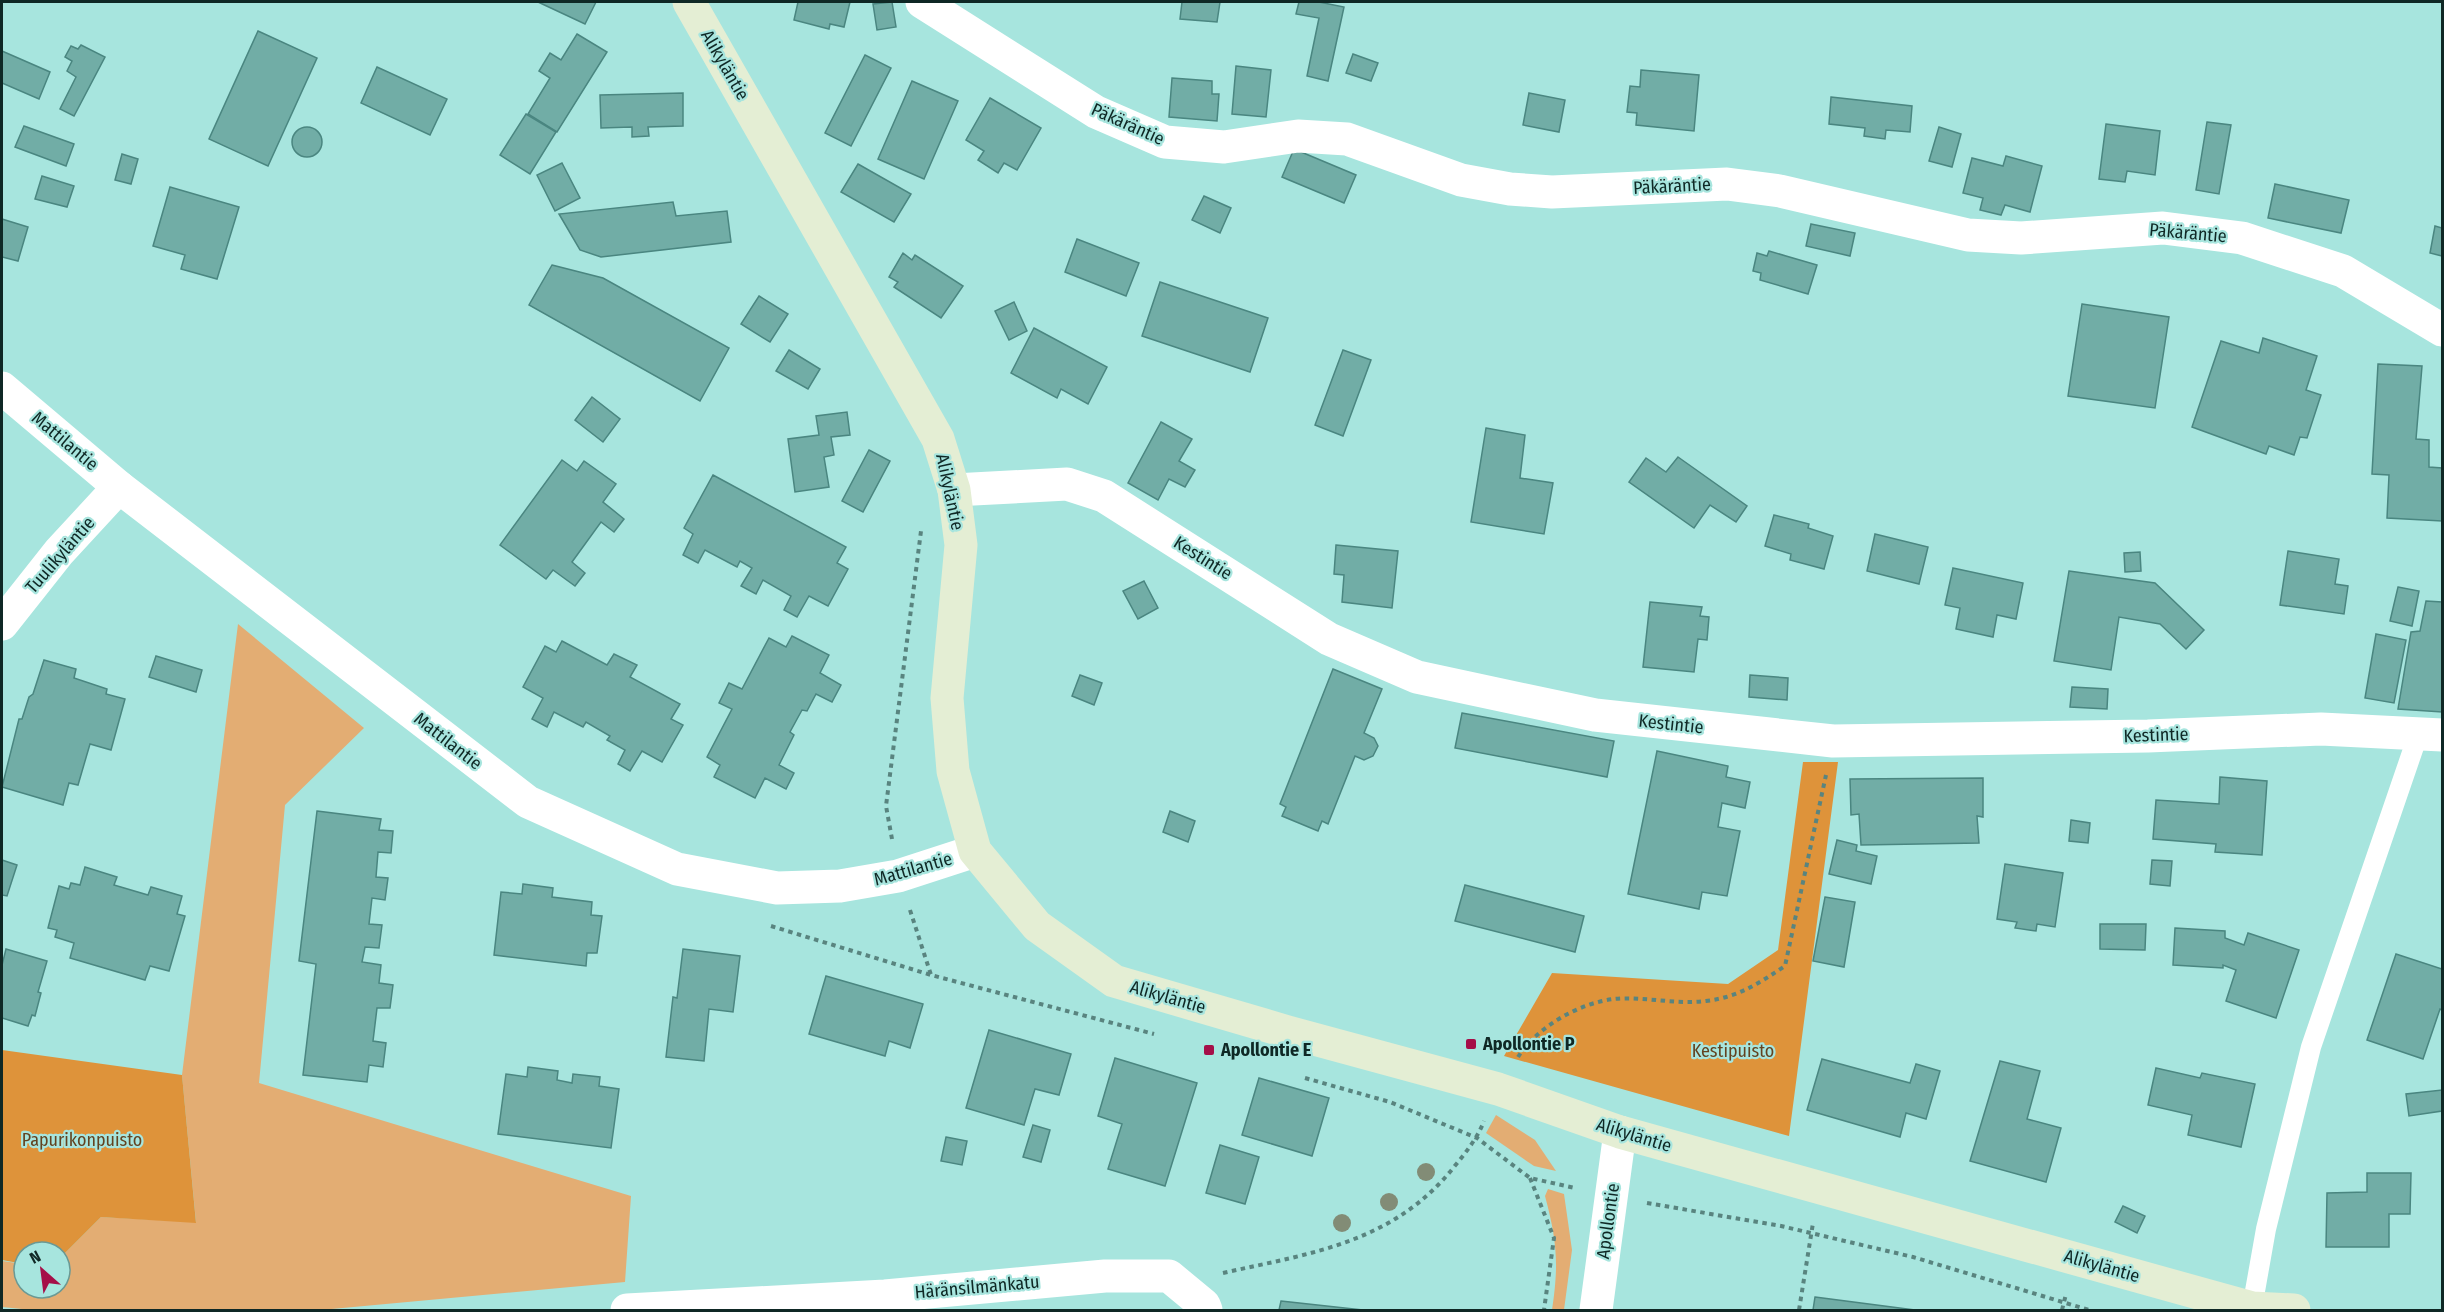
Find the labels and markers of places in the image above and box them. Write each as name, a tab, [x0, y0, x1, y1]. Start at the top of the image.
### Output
place label: Apollontie P	[1482, 1033, 1575, 1055]
marker: Apollontie P	[1464, 1037, 1478, 1051]
place label: Apollontie E	[1220, 1039, 1312, 1061]
marker: Apollontie E	[1202, 1043, 1216, 1057]

